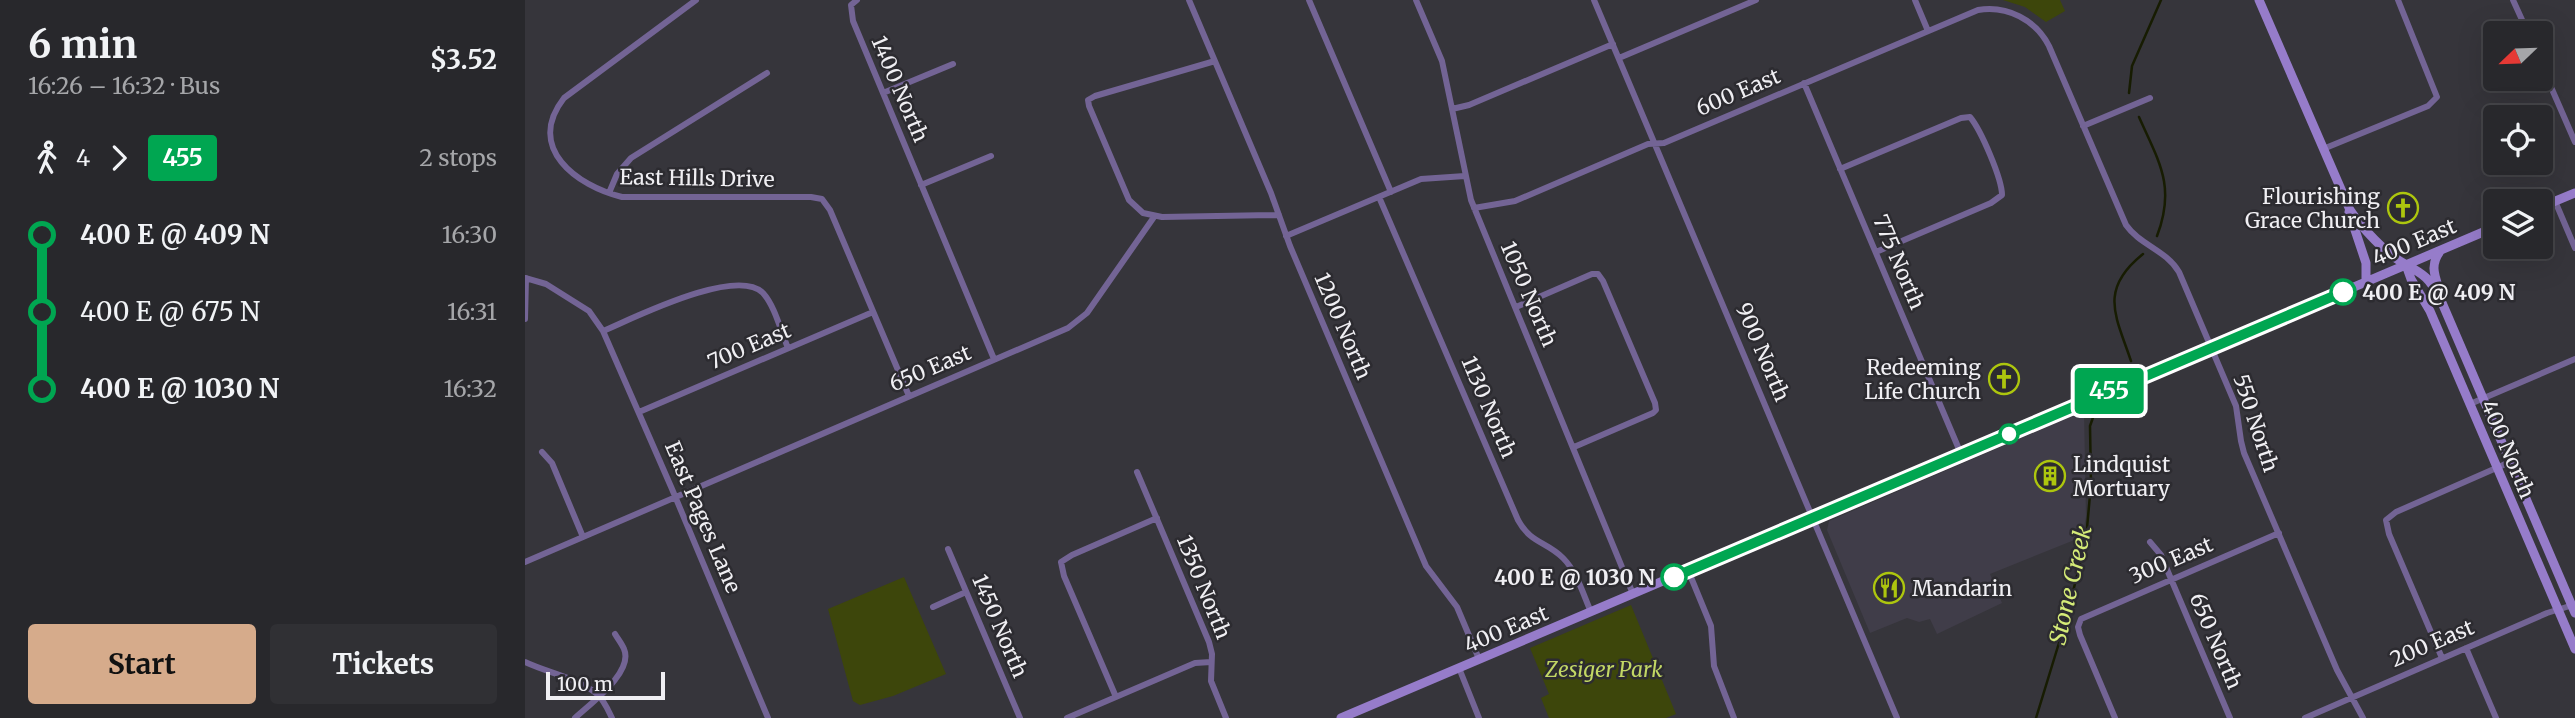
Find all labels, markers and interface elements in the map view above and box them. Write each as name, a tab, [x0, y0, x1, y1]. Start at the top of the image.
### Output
text: 6 min	[28, 21, 137, 68]
north arrow	[2483, 21, 2553, 91]
map controls	[2483, 21, 2553, 259]
street label: 1400 North	[866, 32, 935, 146]
text: $3.52	[430, 43, 497, 76]
street label: 600 East	[1692, 62, 1784, 122]
text: 16:26 – 16:32 · Bus	[28, 71, 220, 100]
button: locate	[2483, 105, 2553, 175]
icon: walk	[28, 139, 66, 177]
icon: forward	[100, 139, 138, 177]
text: 455	[162, 142, 203, 173]
text: 4	[76, 143, 90, 172]
text: 2 stops	[419, 143, 497, 172]
street label: East Hills Drive	[619, 163, 775, 193]
place label: Flourishing Grace Church	[2245, 183, 2380, 234]
button: layers	[2483, 189, 2553, 259]
church icon: Flourishing Grace Church	[2386, 191, 2420, 225]
street label: 775 North	[1867, 211, 1931, 313]
street label: 400 East	[2368, 212, 2460, 272]
text: 400 E @ 409 N	[80, 218, 270, 251]
text: 16:30	[442, 220, 497, 249]
street label: 1050 North	[1495, 237, 1563, 351]
street label: 1200 North	[1308, 269, 1378, 383]
marker: 400 E @ 409 N	[2330, 279, 2356, 305]
place label: 400 E @ 409 N	[2362, 279, 2516, 306]
text: 400 E @ 675 N	[80, 295, 260, 328]
text: 16:31	[447, 297, 497, 326]
street label: 900 North	[1730, 299, 1796, 405]
street label: 700 East	[703, 316, 795, 376]
street label: 650 East	[885, 339, 975, 397]
street label: 1130 North	[1456, 352, 1523, 462]
place label: Redeeming Life Church	[1865, 354, 1981, 405]
church icon: Redeeming Life Church	[1987, 362, 2021, 396]
line badge: 455	[2069, 368, 2149, 414]
street label: 550 North	[2228, 371, 2285, 475]
text: 400 E @ 1030 N	[80, 372, 279, 405]
text: 16:32	[443, 374, 497, 403]
text: 455	[2089, 375, 2129, 406]
street label: 400 North	[2475, 396, 2541, 502]
unlabelled marker	[1999, 424, 2019, 444]
street label: East Pages Lane	[659, 437, 747, 597]
place label: Lindquist Mortuary	[2073, 451, 2171, 502]
building icon: Lindquist Mortuary	[2033, 459, 2067, 493]
water label: Stone Creek	[2042, 522, 2098, 647]
street label: 300 East	[2125, 530, 2217, 590]
street label: 1350 North	[1171, 531, 1237, 643]
place label: 400 E @ 1030 N	[1494, 564, 1655, 591]
marker: 400 E @ 1030 N	[1661, 564, 1687, 590]
street label: 1450 North	[966, 570, 1034, 682]
restaurant icon: Mandarin	[1872, 571, 1906, 605]
place label: Mandarin	[1912, 575, 2012, 602]
street label: 650 North	[2184, 589, 2248, 693]
street label: 400 East	[1460, 599, 1552, 659]
street label: 200 East	[2386, 613, 2478, 673]
button: Start	[28, 624, 256, 704]
button: Tickets	[270, 624, 497, 704]
park label: Zesiger Park	[1544, 656, 1663, 683]
scale bar	[546, 669, 665, 701]
text: 100 m	[557, 672, 613, 696]

